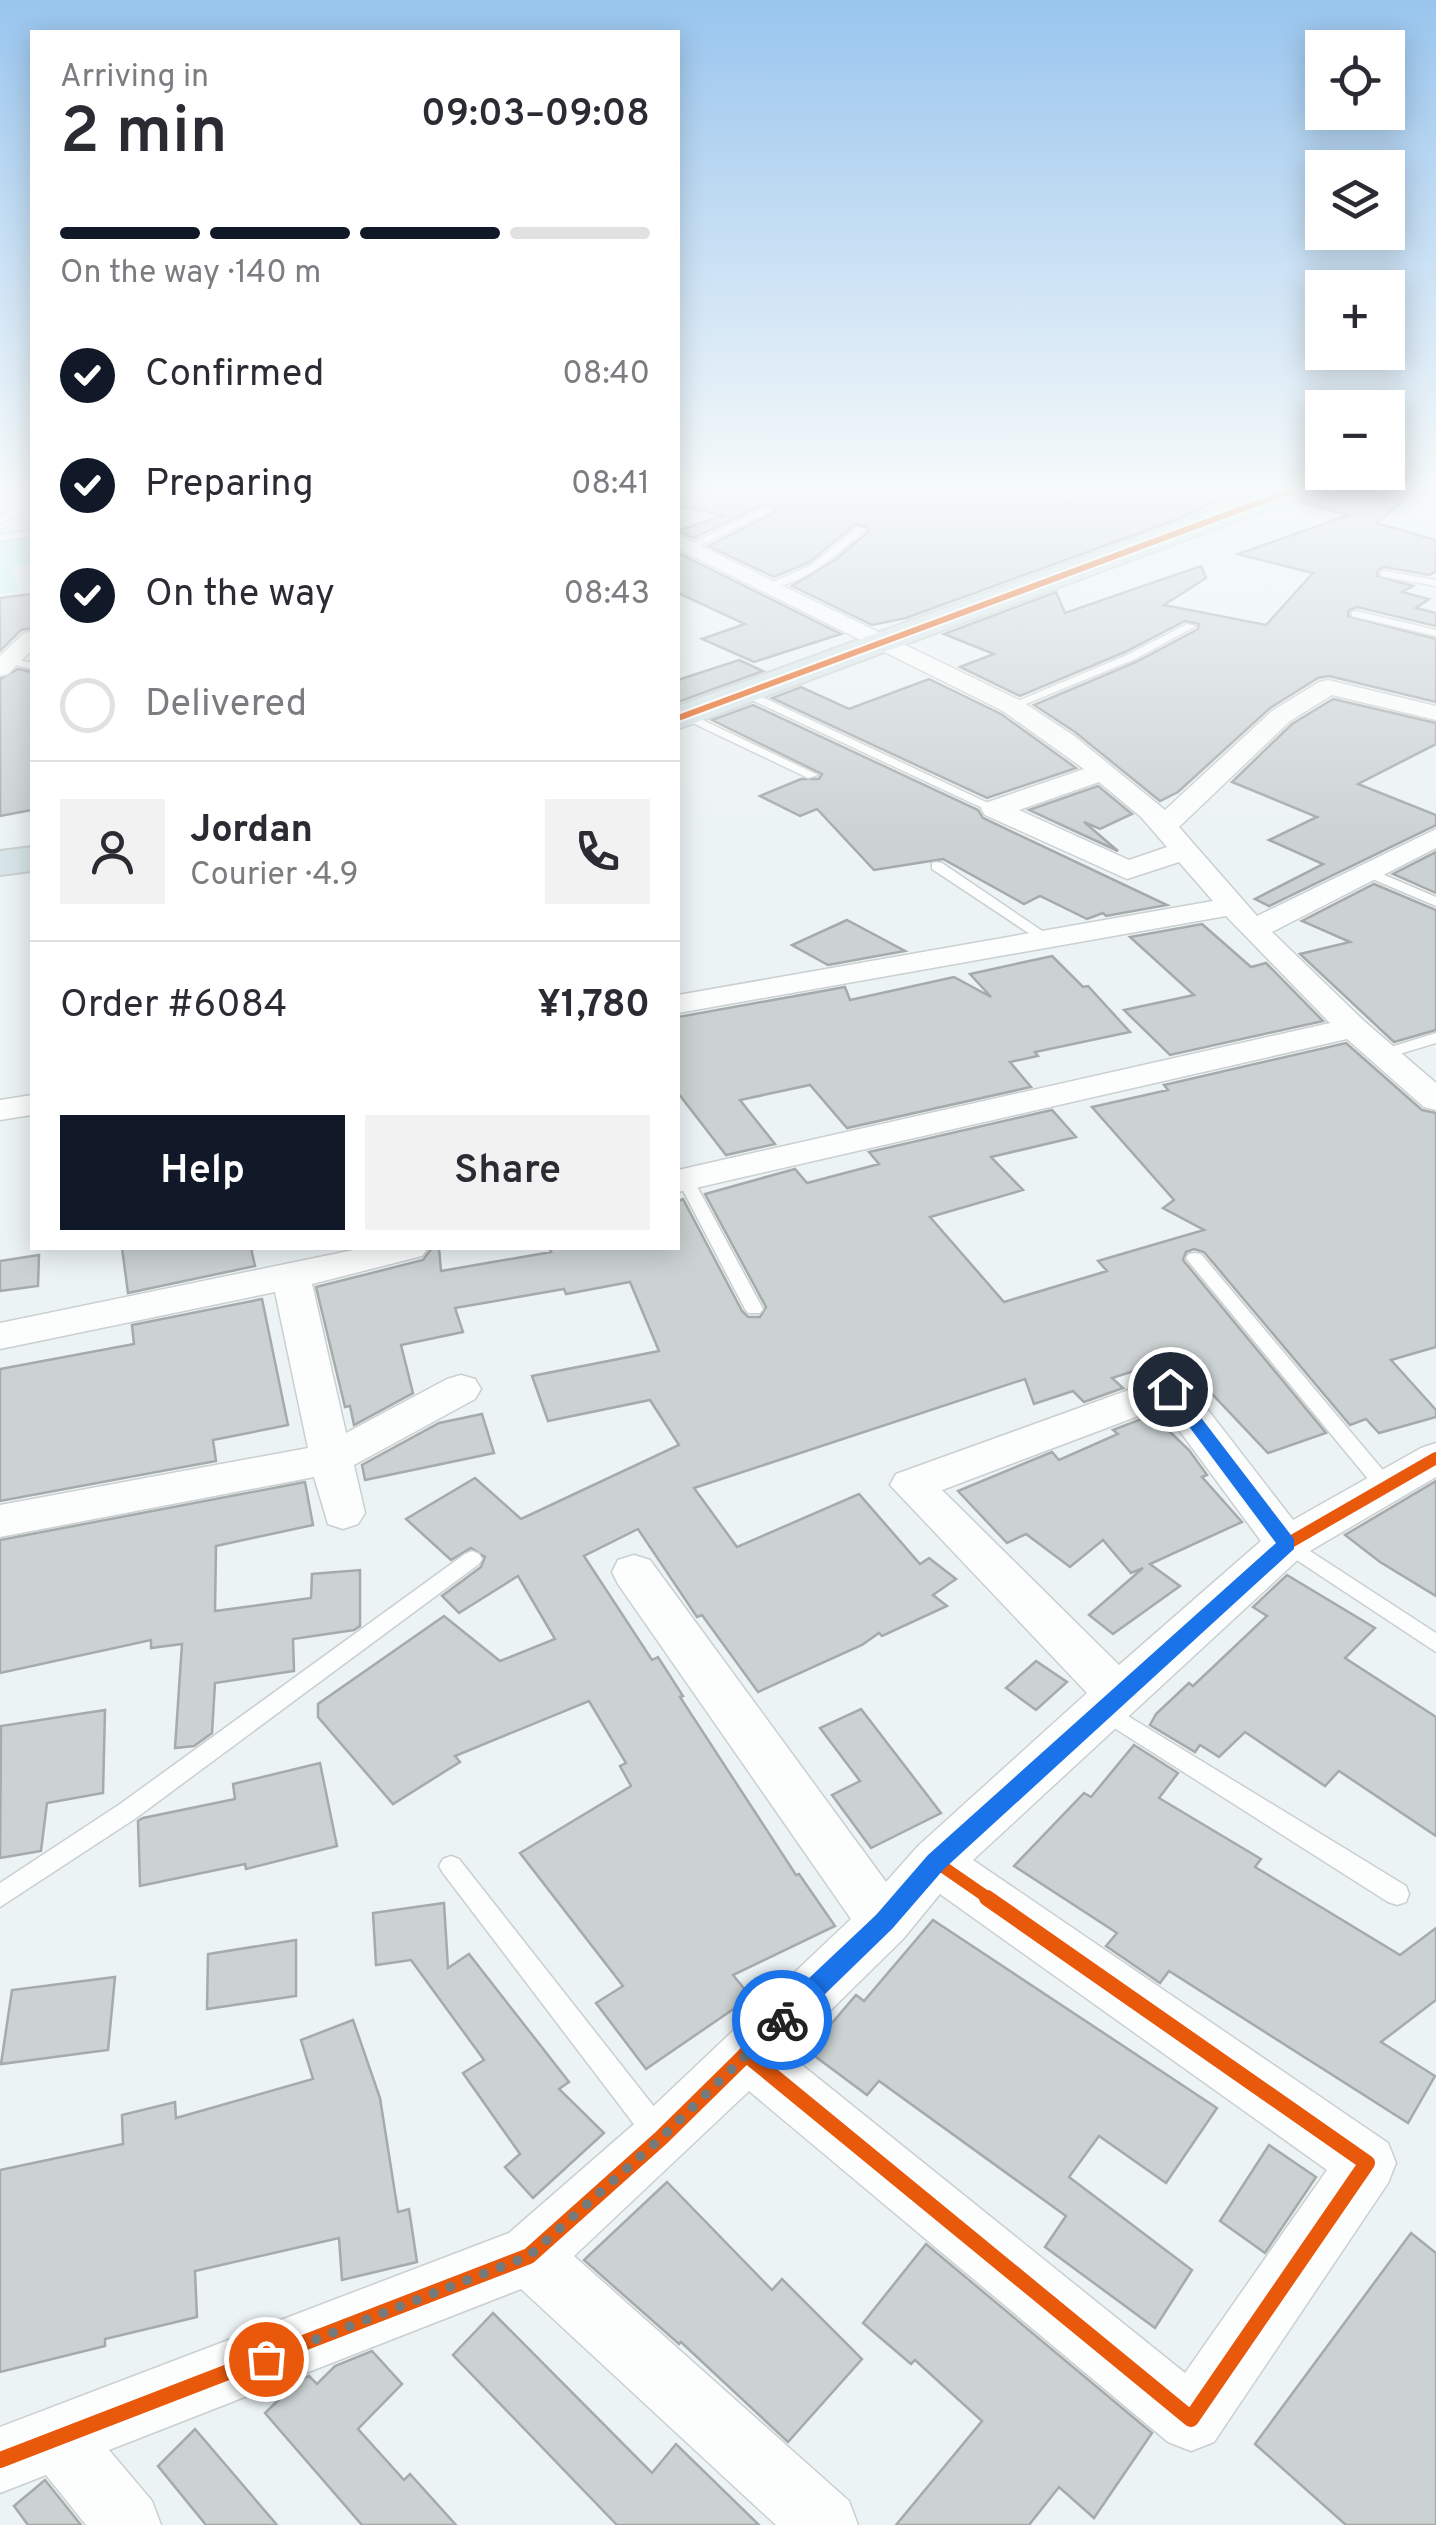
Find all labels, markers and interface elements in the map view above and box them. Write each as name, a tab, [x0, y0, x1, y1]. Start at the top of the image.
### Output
map controls	[1305, 30, 1405, 490]
button: locate	[1305, 30, 1405, 130]
text: Arriving in	[60, 58, 209, 98]
text: 09:03–09:08	[421, 91, 650, 140]
text: 2 min	[60, 94, 228, 176]
button: layers	[1305, 150, 1405, 250]
text: On the way · 140 m	[60, 254, 321, 294]
button: +	[1305, 270, 1405, 370]
icon: check	[60, 348, 115, 403]
text: Confirmed	[145, 351, 324, 400]
text: 08:40	[562, 355, 650, 395]
button: −	[1305, 390, 1405, 490]
icon: check	[60, 458, 115, 513]
text: Preparing	[145, 461, 314, 510]
text: 08:41	[571, 465, 650, 505]
icon: check	[60, 568, 115, 623]
text: On the way	[145, 571, 335, 620]
text: 08:43	[564, 575, 650, 615]
text: Delivered	[145, 681, 307, 730]
button: person	[60, 799, 165, 904]
button: phone	[545, 799, 650, 904]
text: Jordan	[190, 807, 313, 856]
text: Courier · 4.9	[190, 856, 359, 896]
text: Order #6084	[60, 982, 287, 1031]
text: ¥1,780	[538, 982, 650, 1031]
button: Help	[60, 1115, 345, 1230]
button: Share	[365, 1115, 650, 1230]
pin	[1128, 1347, 1213, 1432]
icon: home	[1143, 1362, 1198, 1417]
courier	[732, 1970, 832, 2070]
icon: bike	[755, 1993, 810, 2048]
pin	[224, 2317, 309, 2402]
icon: bag	[239, 2332, 294, 2387]

